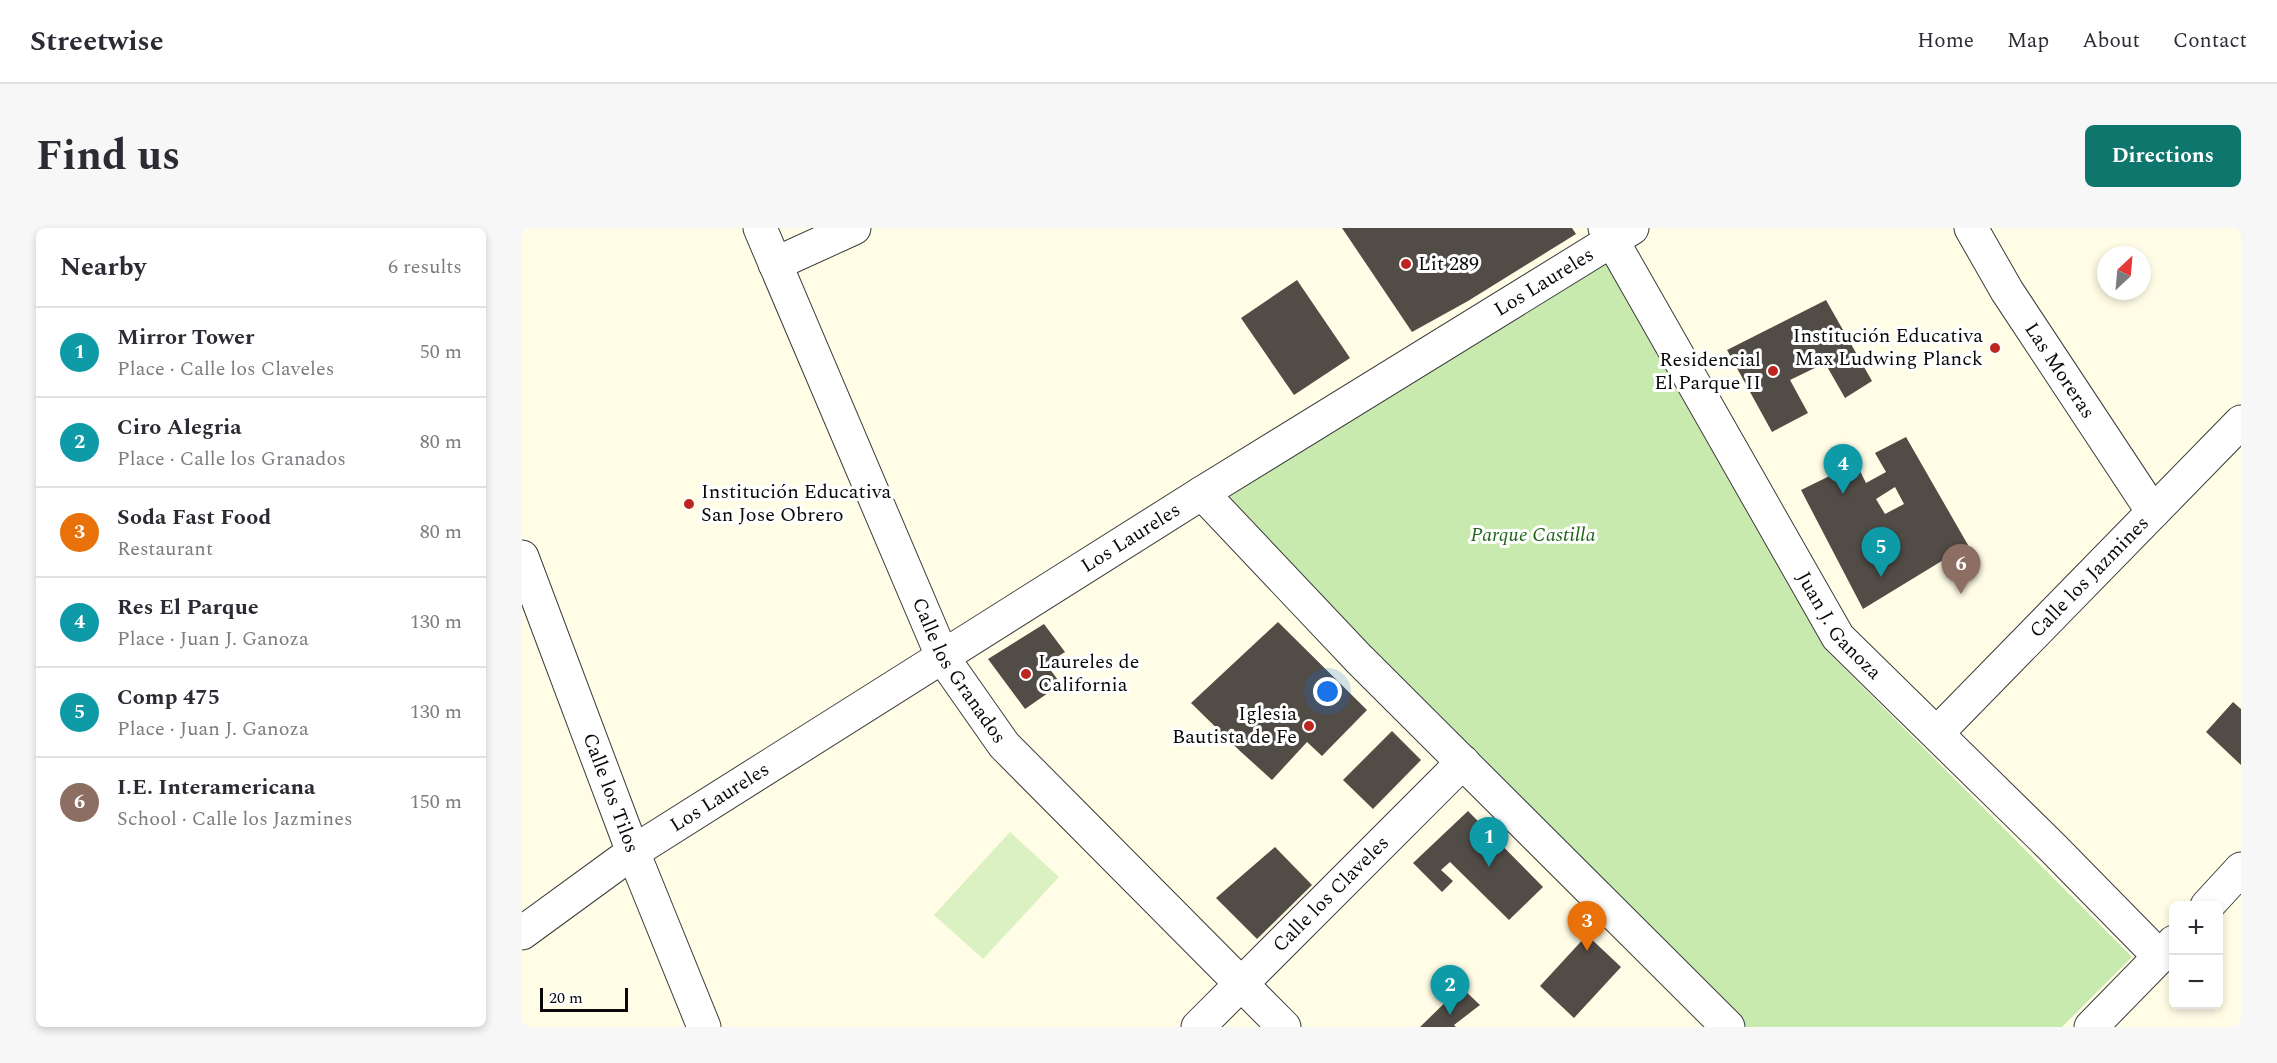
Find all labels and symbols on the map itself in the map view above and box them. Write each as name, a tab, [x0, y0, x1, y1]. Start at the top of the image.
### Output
street label: Los Laureles	[1488, 240, 1600, 325]
north arrow	[2097, 246, 2151, 300]
place label: Lit 289	[1418, 249, 1479, 279]
marker: Lit 289	[1399, 257, 1413, 271]
street label: Las Moreras	[2017, 316, 2103, 425]
place label: Institución Educativa Max Ludwing Planck	[1793, 321, 1983, 374]
marker: Institución Educativa Max Ludwing Planck	[1988, 341, 2002, 355]
place label: Residencial El Parque II	[1654, 345, 1761, 398]
marker: Residencial El Parque II	[1766, 364, 1780, 378]
pin: 4	[1824, 444, 1862, 494]
place label: Institución Educativa San Jose Obrero	[701, 477, 892, 530]
street label: Los Laureles	[1075, 495, 1186, 581]
marker: Institución Educativa San Jose Obrero	[682, 497, 696, 511]
street label: Calle los Jazmines	[2022, 509, 2156, 645]
park label: Parque Castilla	[1470, 520, 1596, 550]
pin: 5	[1862, 528, 1900, 577]
pin: 6	[1942, 544, 1980, 594]
street label: Juan J. Ganoza	[1789, 566, 1889, 687]
street label: Calle los Granados	[904, 593, 1014, 750]
place label: Laureles de California	[1038, 647, 1139, 700]
marker: Laureles de California	[1019, 667, 1033, 681]
your location	[1313, 677, 1342, 706]
place label: Iglesia Bautista de Fe	[1172, 699, 1297, 752]
marker: Iglesia Bautista de Fe	[1302, 719, 1316, 733]
street label: Calle los Tilos	[574, 729, 647, 857]
street label: Los Laureles	[664, 755, 775, 840]
pin: 1	[1470, 818, 1508, 867]
street label: Calle los Claveles	[1266, 829, 1396, 959]
pin: 3	[1568, 902, 1606, 951]
pin: 2	[1430, 966, 1470, 1015]
scale bar	[540, 985, 628, 1012]

